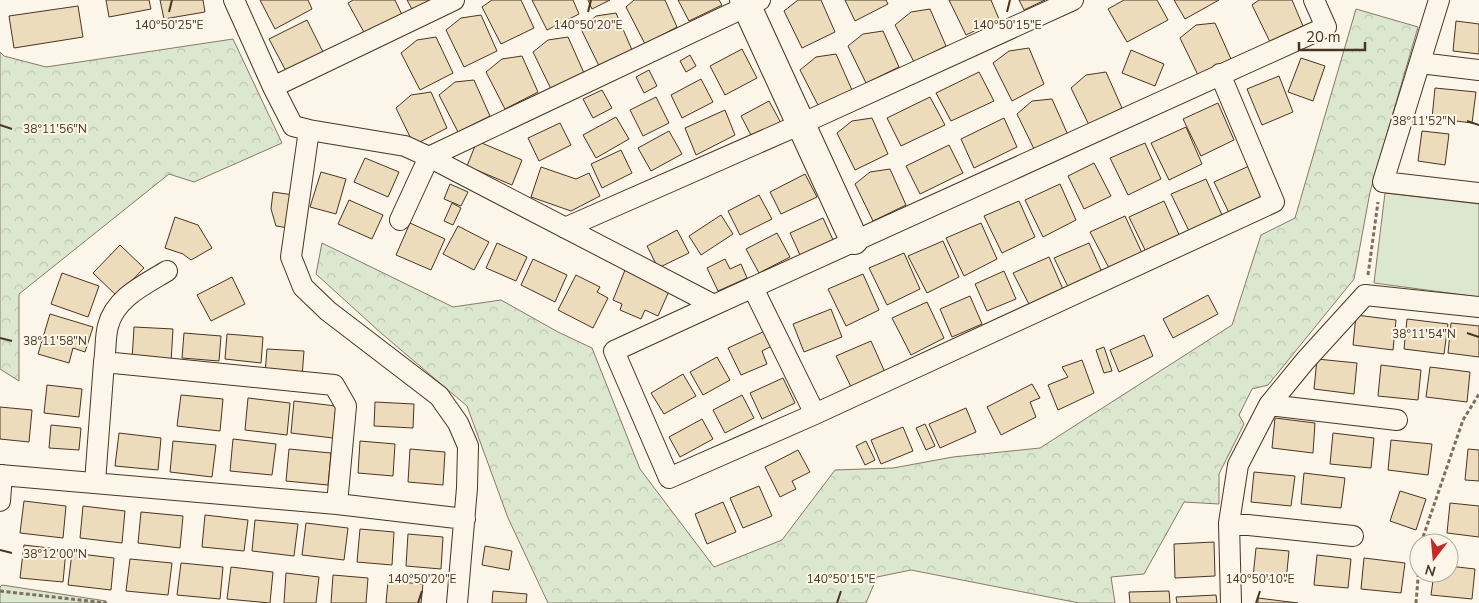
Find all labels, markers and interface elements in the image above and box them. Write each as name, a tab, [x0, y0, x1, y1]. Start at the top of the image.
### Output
text: 140°50'25"E	[134, 17, 204, 33]
text: 140°50'20"E	[553, 17, 623, 33]
text: 140°50'15"E	[972, 17, 1042, 33]
scale bar	[1299, 20, 1365, 52]
text: 20 m	[1306, 27, 1341, 47]
text: 38°11'52"N	[1392, 113, 1456, 129]
text: 38°11'56"N	[23, 121, 87, 137]
text: 38°11'54"N	[1392, 326, 1456, 342]
text: 38°11'58"N	[23, 333, 87, 349]
north arrow	[1409, 533, 1459, 583]
text: 38°12'00"N	[23, 546, 87, 562]
text: N	[1423, 559, 1438, 581]
text: 140°50'20"E	[387, 571, 457, 587]
text: 140°50'15"E	[806, 571, 876, 587]
text: 140°50'10"E	[1225, 571, 1295, 587]

